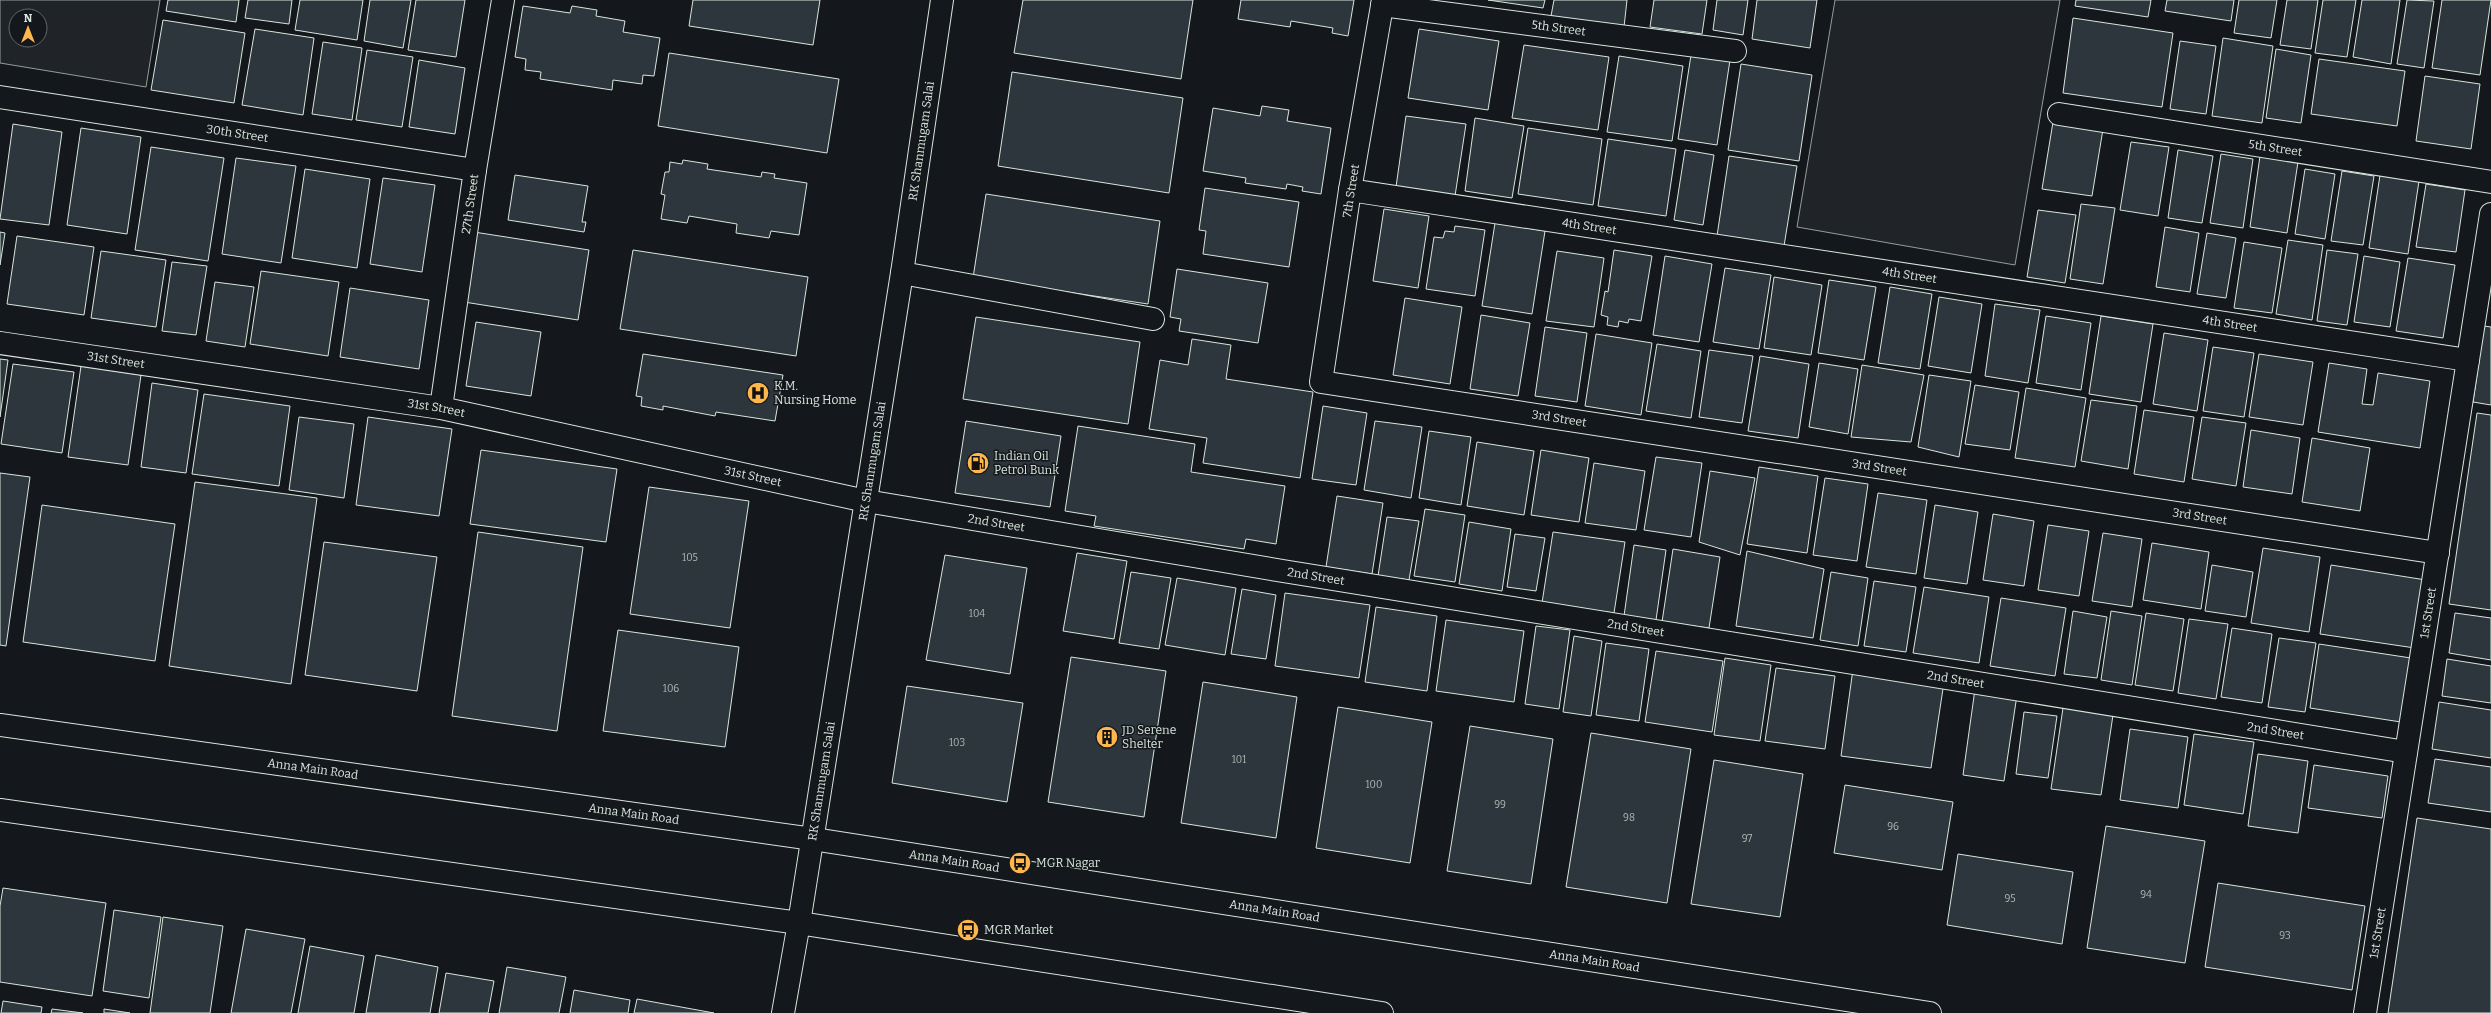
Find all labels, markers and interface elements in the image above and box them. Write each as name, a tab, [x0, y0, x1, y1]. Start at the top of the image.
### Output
north arrow	[8, 8, 48, 48]
text: N	[24, 12, 33, 25]
street label: 5th Street	[1531, 18, 1587, 39]
street label: RK Shanmugam Salai	[906, 80, 937, 202]
street label: 30th Street	[205, 122, 270, 145]
street label: 5th Street	[2247, 137, 2304, 159]
street label: 7th Street	[1340, 163, 1362, 219]
street label: 27th Street	[459, 172, 481, 235]
street label: 4th Street	[1561, 215, 1618, 238]
street label: 4th Street	[1881, 264, 1938, 286]
street label: 4th Street	[2202, 313, 2259, 335]
street label: 31st Street	[86, 349, 146, 371]
place label: K.M. Nursing Home	[774, 379, 856, 407]
hospital icon: K.M. Nursing Home	[745, 380, 771, 406]
street label: 31st Street	[406, 396, 467, 420]
street label: RK Shanmugam Salai	[856, 400, 889, 522]
street label: 3rd Street	[1531, 407, 1588, 430]
place label: Indian Oil Petrol Bunk	[994, 449, 1059, 477]
fuel station icon: Indian Oil Petrol Bunk	[965, 450, 991, 476]
street label: 3rd Street	[1851, 456, 1908, 479]
street label: 31st Street	[723, 463, 783, 489]
street label: 3rd Street	[2171, 505, 2229, 528]
street label: 2nd Street	[967, 511, 1027, 535]
house number: 105	[682, 552, 698, 564]
street label: 2nd Street	[1286, 565, 1346, 588]
street label: 1st Street	[2417, 586, 2439, 639]
house number: 104	[969, 608, 985, 620]
street label: 2nd Street	[1606, 616, 1666, 639]
street label: 2nd Street	[1926, 668, 1986, 691]
house number: 106	[663, 683, 679, 695]
street label: 2nd Street	[2246, 719, 2306, 743]
street label: RK Shanmugam Salai	[805, 720, 838, 842]
place label: JD Serene Shelter	[1121, 723, 1176, 751]
building icon: JD Serene Shelter	[1094, 724, 1120, 750]
house number: 103	[949, 737, 965, 749]
house number: 101	[1232, 754, 1246, 766]
street label: Anna Main Road	[267, 756, 359, 782]
house number: 100	[1366, 779, 1382, 791]
house number: 99	[1494, 799, 1506, 811]
street label: Anna Main Road	[588, 801, 680, 827]
house number: 98	[1623, 812, 1635, 824]
house number: 96	[1887, 821, 1899, 833]
house number: 97	[1742, 833, 1752, 845]
street label: Anna Main Road	[908, 847, 1001, 875]
bus stop icon: MGR Nagar	[1007, 850, 1033, 876]
place label: MGR Nagar	[1036, 856, 1101, 870]
house number: 94	[2140, 889, 2152, 901]
house number: 95	[2004, 893, 2016, 905]
street label: Anna Main Road	[1228, 897, 1321, 925]
street label: 1st Street	[2367, 906, 2389, 959]
bus stop icon: MGR Market	[955, 917, 981, 943]
place label: MGR Market	[984, 923, 1054, 937]
house number: 93	[2279, 930, 2291, 942]
street label: Anna Main Road	[1548, 947, 1641, 975]

